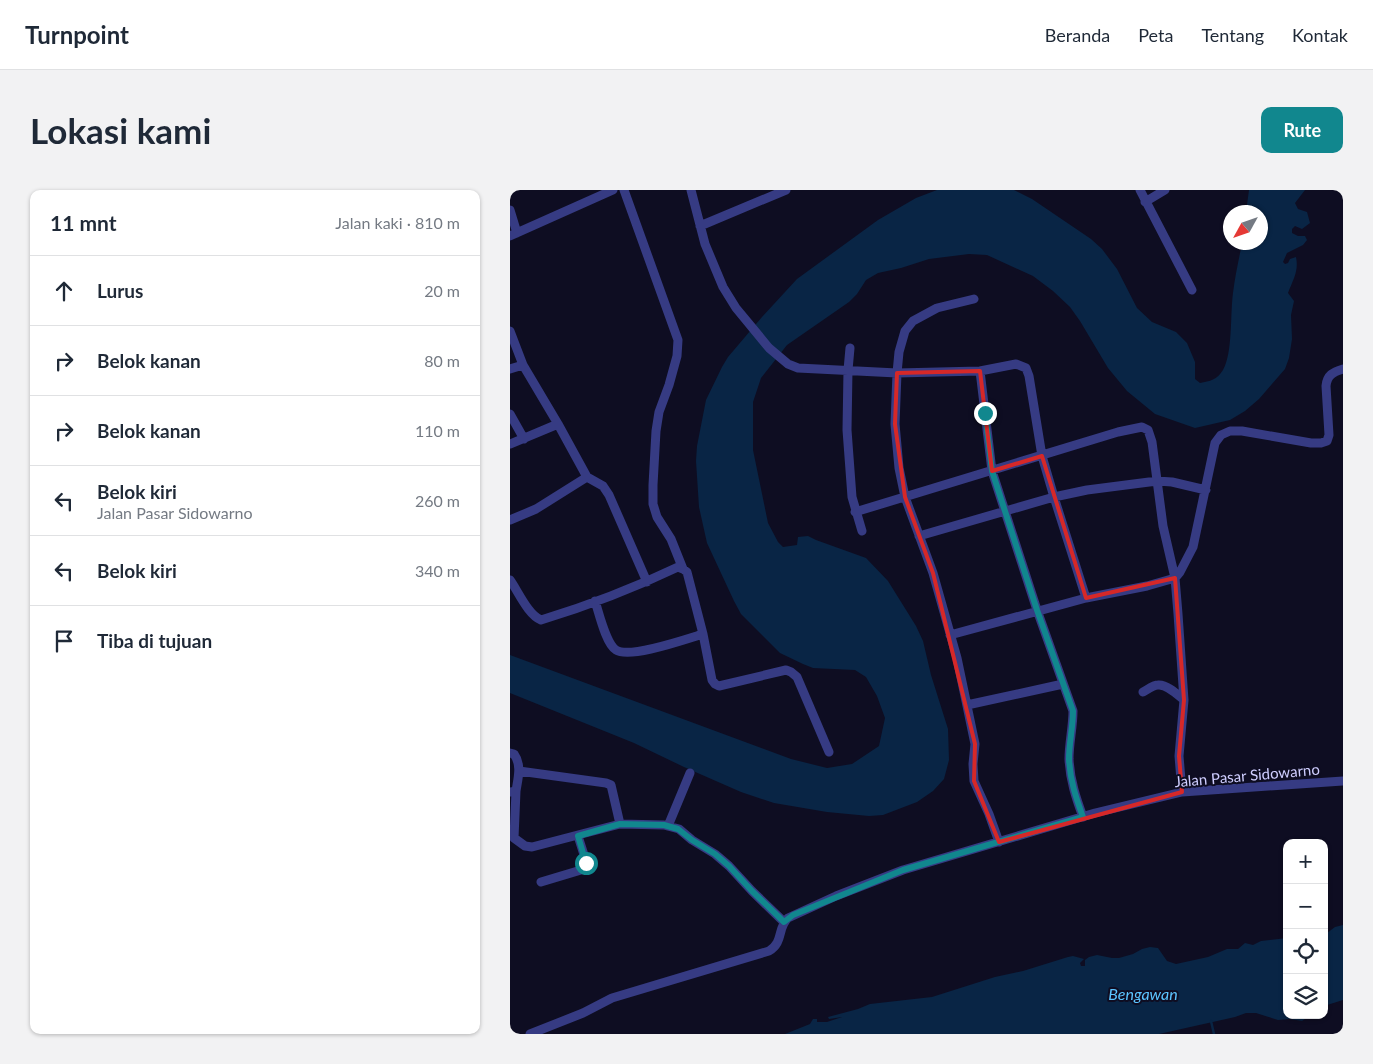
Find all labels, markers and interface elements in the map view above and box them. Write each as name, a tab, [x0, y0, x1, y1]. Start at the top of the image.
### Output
text: Turnpoint	[25, 20, 129, 49]
text: Beranda	[1045, 24, 1110, 46]
text: Peta	[1138, 24, 1173, 46]
text: Tentang	[1201, 24, 1264, 46]
text: Kontak	[1292, 24, 1348, 46]
button: Rute	[1261, 107, 1343, 153]
text: Lokasi kami	[30, 109, 211, 151]
north arrow	[1223, 205, 1268, 250]
text: 11 mnt	[50, 210, 117, 235]
text: Jalan kaki · 810 m	[335, 213, 460, 232]
icon: ahead	[50, 277, 78, 305]
text: Lurus	[97, 279, 143, 302]
text: 20 m	[424, 281, 460, 300]
icon: right	[50, 347, 78, 375]
text: Belok kanan	[97, 349, 201, 372]
text: 80 m	[424, 351, 460, 370]
route end	[974, 402, 997, 425]
icon: right	[50, 417, 78, 445]
text: Belok kanan	[97, 419, 201, 442]
text: 110 m	[415, 421, 460, 440]
text: Belok kiri	[97, 480, 177, 503]
icon: left	[50, 487, 78, 515]
text: 260 m	[415, 491, 460, 510]
text: Jalan Pasar Sidowarno	[97, 503, 253, 522]
icon: left	[50, 557, 78, 585]
text: Belok kiri	[97, 559, 177, 582]
text: 340 m	[415, 561, 460, 580]
icon: arrive	[50, 627, 78, 655]
text: Tiba di tujuan	[97, 629, 212, 652]
street label: Jalan Pasar Sidowarno	[1174, 760, 1320, 790]
map controls	[1283, 839, 1328, 1019]
button: +	[1283, 839, 1328, 884]
route start	[575, 852, 598, 875]
button: −	[1283, 884, 1328, 929]
button: locate	[1283, 929, 1328, 974]
button: layers	[1283, 974, 1328, 1019]
water label: Bengawan	[1108, 984, 1178, 1003]

